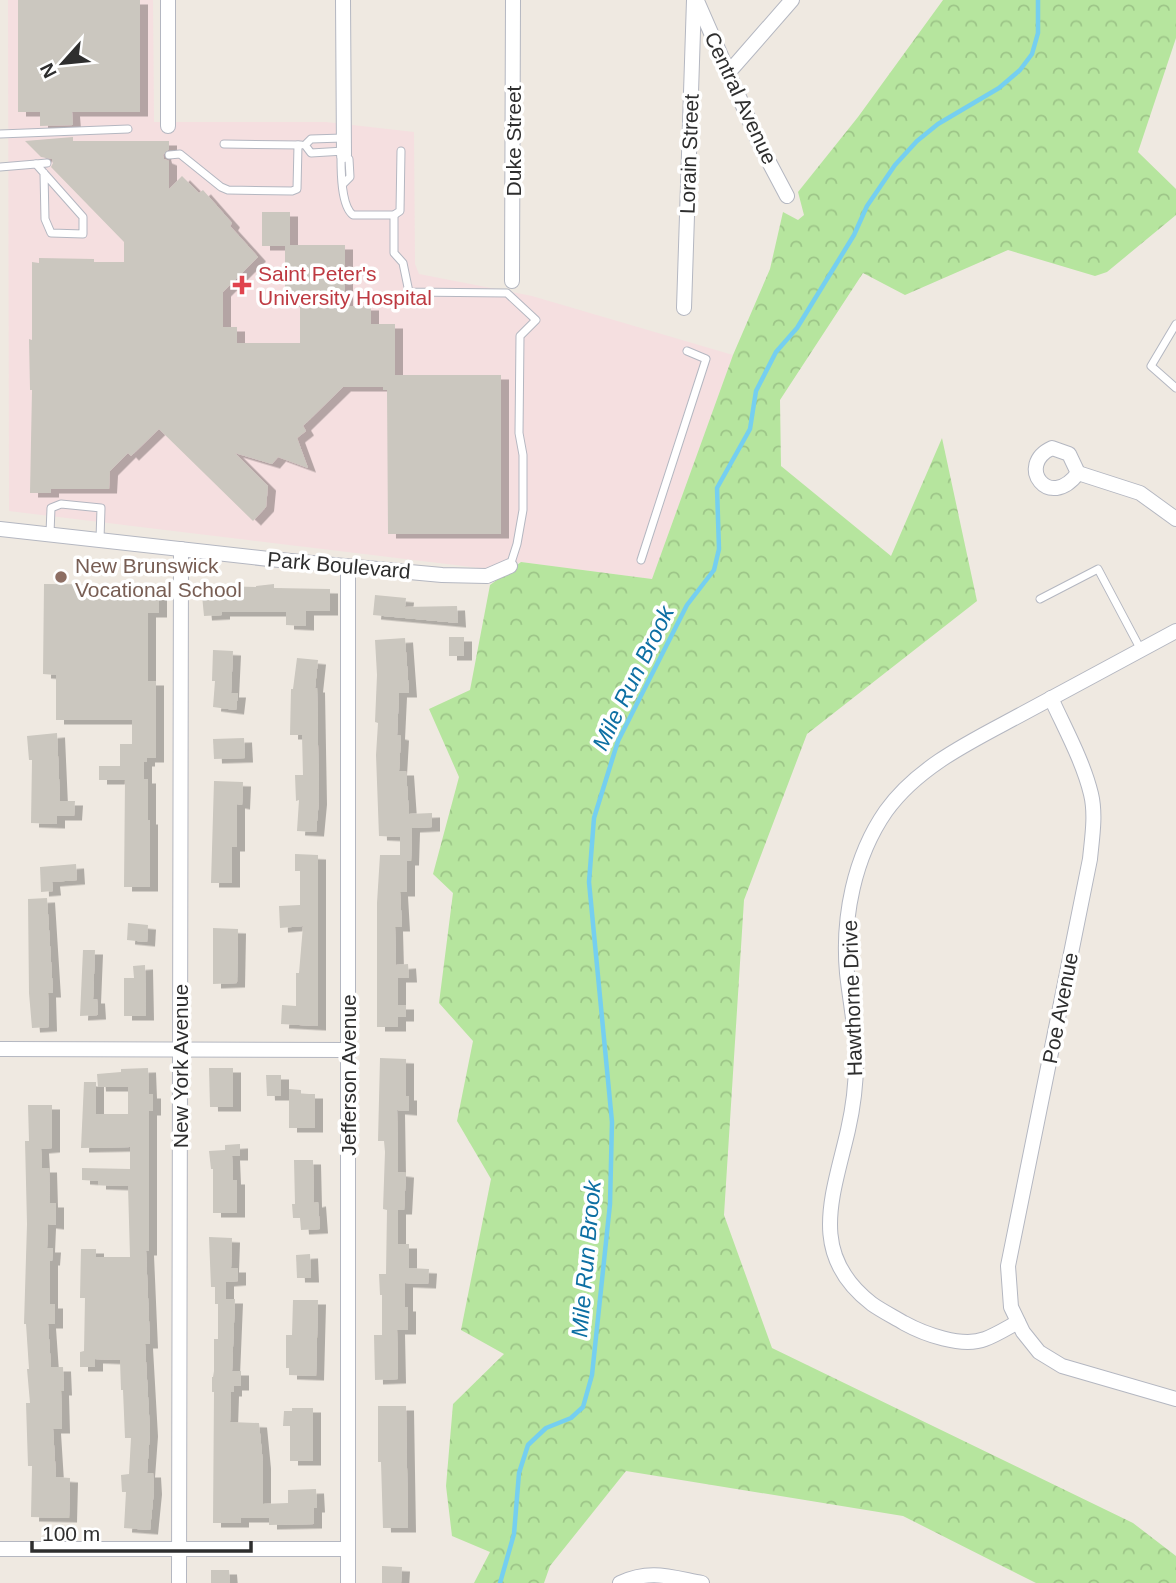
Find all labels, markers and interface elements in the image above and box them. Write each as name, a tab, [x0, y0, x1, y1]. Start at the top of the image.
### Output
north arrow	[28, 28, 98, 98]
street label: Central Avenue	[700, 28, 782, 168]
text: N	[36, 60, 61, 81]
street label: Duke Street	[502, 85, 525, 196]
street label: Lorain Street	[675, 93, 703, 214]
place label: Saint Peter's University Hospital	[258, 262, 432, 309]
marker: Saint Peter's University Hospital	[232, 275, 252, 295]
street label: Park Boulevard	[266, 547, 412, 583]
place label: New Brunswick Vocational School	[75, 554, 242, 601]
marker: New Brunswick Vocational School	[53, 569, 69, 585]
water label: Mile Run Brook	[587, 600, 680, 754]
street label: Hawthorne Drive	[838, 919, 866, 1077]
street label: Poe Avenue	[1038, 950, 1082, 1066]
street label: New York Avenue	[169, 984, 192, 1148]
street label: Jefferson Avenue	[337, 994, 360, 1156]
water label: Mile Run Brook	[566, 1178, 606, 1338]
scale bar	[32, 1510, 250, 1554]
text: 100 m	[42, 1522, 100, 1545]

